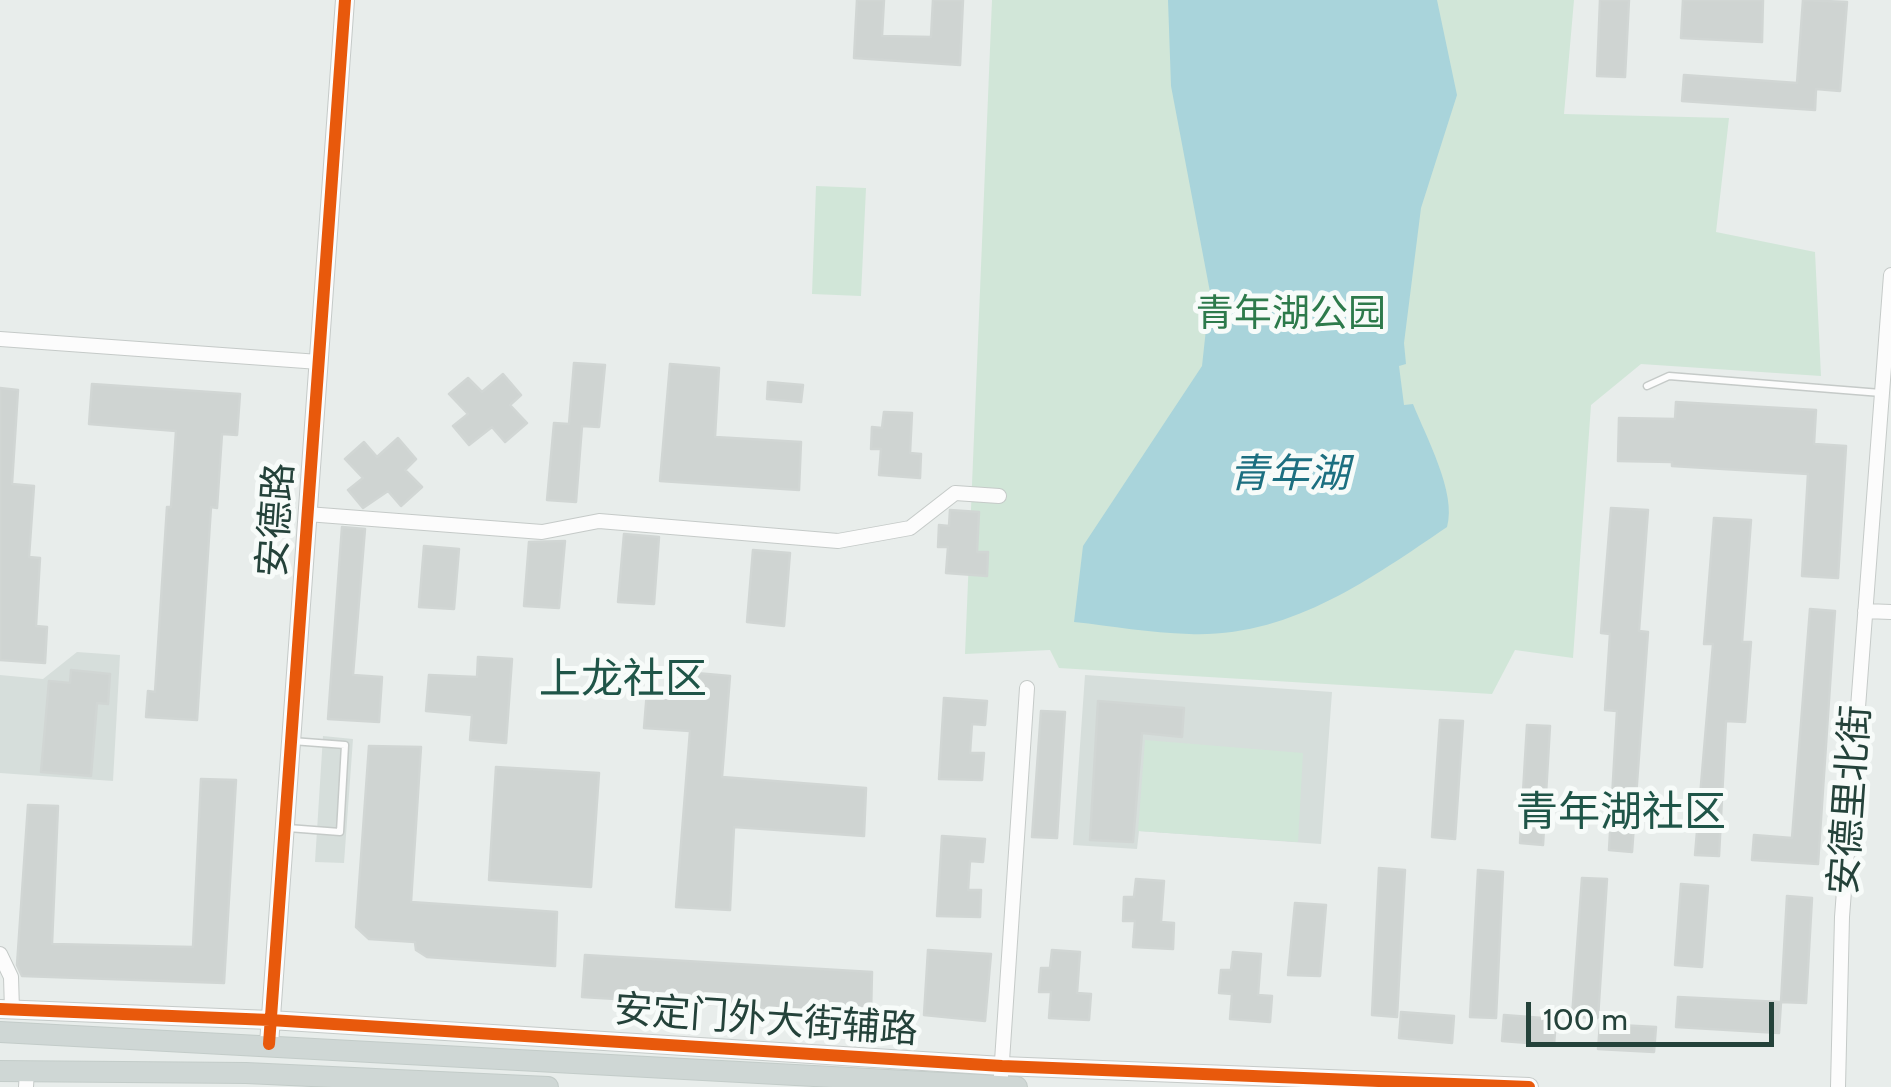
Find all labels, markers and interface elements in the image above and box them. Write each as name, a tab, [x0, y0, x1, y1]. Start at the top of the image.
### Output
park label: 青年湖公园	[1196, 292, 1386, 338]
water label: 青年湖	[1229, 451, 1349, 499]
street label: 安德路	[250, 462, 304, 578]
district label: 上龙社区	[539, 656, 707, 706]
street label: 安德里北街	[1822, 704, 1880, 896]
district label: 青年湖社区	[1516, 789, 1726, 839]
scale bar	[1531, 982, 1778, 1044]
street label: 安定门外大街辅路	[613, 988, 919, 1054]
text: 100 m	[1543, 1001, 1628, 1038]

